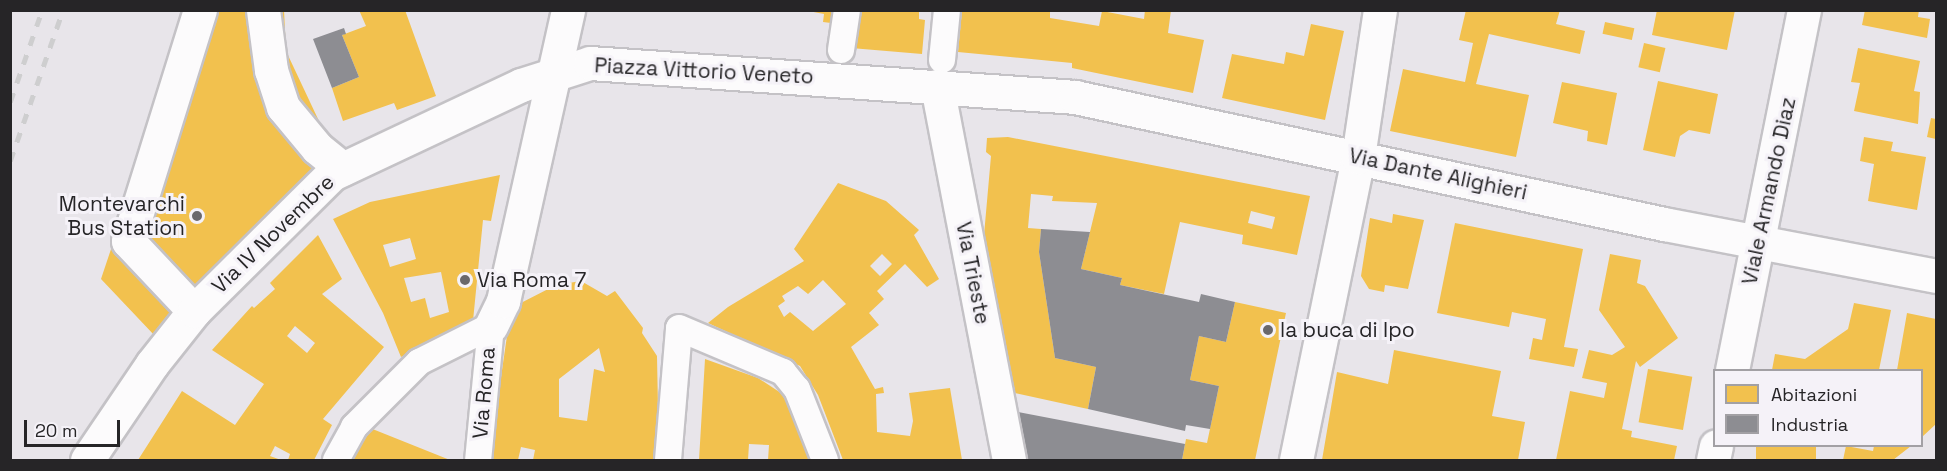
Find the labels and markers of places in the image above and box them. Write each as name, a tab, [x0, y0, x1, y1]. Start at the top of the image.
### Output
place label: Montevarchi Bus Station	[59, 191, 185, 241]
marker: Montevarchi Bus Station	[190, 209, 204, 223]
place label: Via Roma 7	[477, 267, 586, 293]
marker: Via Roma 7	[458, 273, 472, 287]
place label: la buca di Ipo	[1280, 317, 1415, 343]
marker: la buca di Ipo	[1261, 323, 1275, 337]

